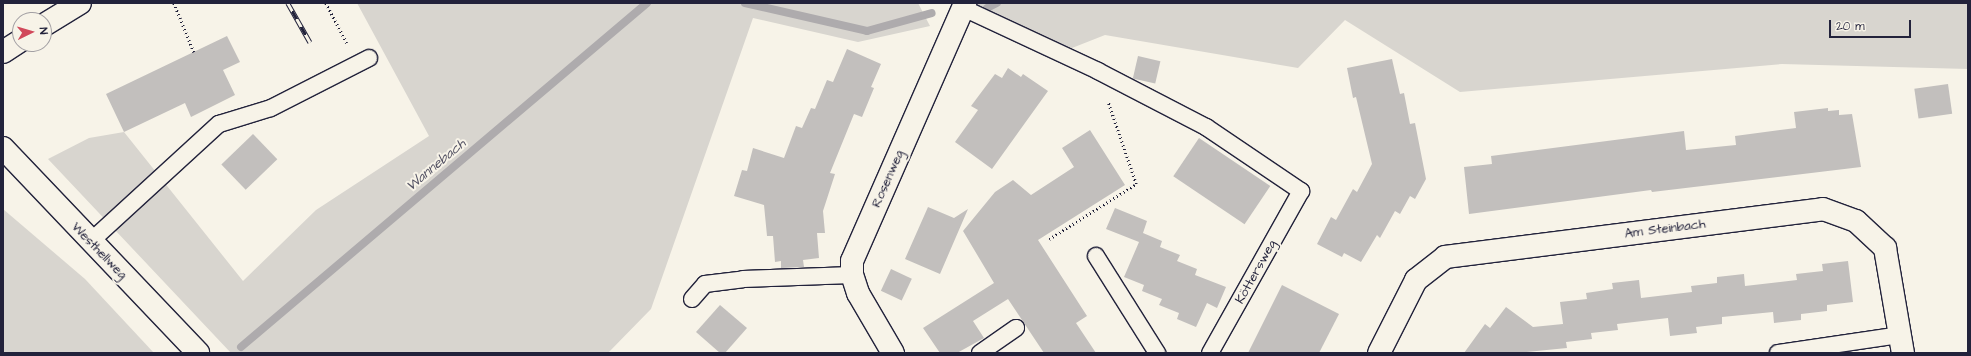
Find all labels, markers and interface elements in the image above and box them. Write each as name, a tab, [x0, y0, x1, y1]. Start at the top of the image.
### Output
north arrow	[12, 12, 52, 52]
scale bar	[1831, 12, 1913, 38]
text: 20 m	[1836, 18, 1865, 35]
text: N	[36, 27, 51, 35]
water label: Wannebach	[403, 135, 469, 195]
street label: Rosenweg	[868, 148, 908, 210]
street label: Am Steinbach	[1624, 216, 1706, 242]
street label: Westhellweg	[68, 219, 130, 283]
street label: Köttersweg	[1232, 237, 1280, 307]

